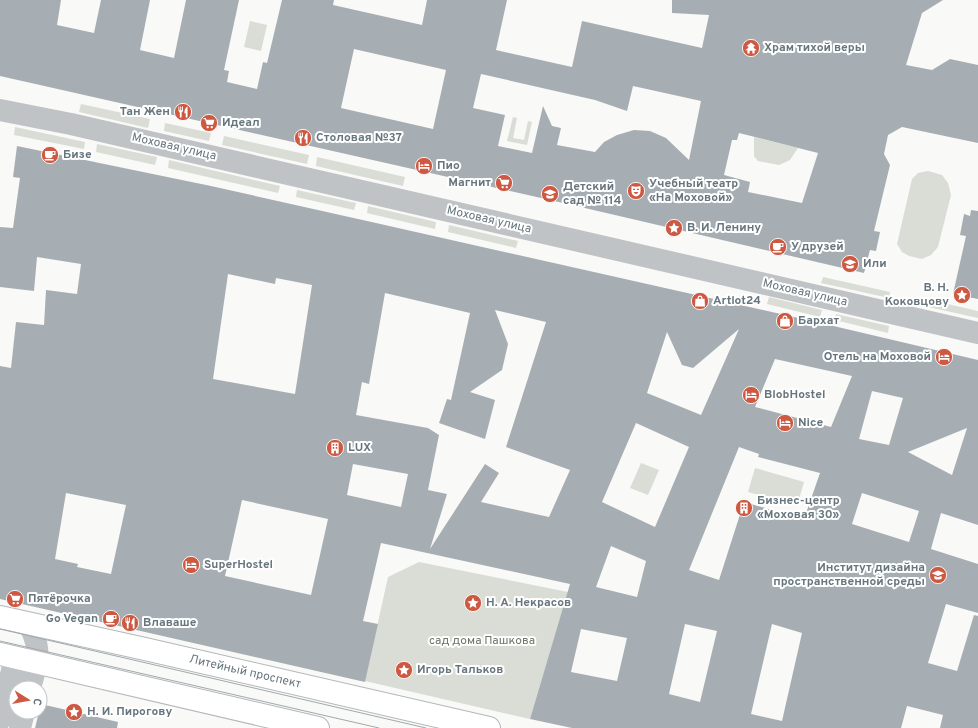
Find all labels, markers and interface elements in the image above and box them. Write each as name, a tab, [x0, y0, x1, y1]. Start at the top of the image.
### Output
temple icon: Храм тихой веры	[741, 38, 761, 58]
place label: Храм тихой веры	[764, 40, 865, 56]
restaurant icon: Тан Жен	[173, 102, 193, 122]
place label: Тан Жен	[120, 104, 170, 120]
supermarket icon: Идеал	[199, 113, 219, 133]
place label: Идеал	[222, 115, 260, 131]
restaurant icon: Столовая №37	[293, 128, 313, 148]
street label: Моховая улица	[130, 129, 218, 165]
place label: Столовая №37	[316, 130, 402, 146]
cafe icon: Бизе	[40, 145, 60, 165]
place label: Бизе	[63, 147, 92, 163]
hotel icon: Пио	[414, 156, 434, 176]
place label: Пио	[437, 158, 460, 174]
supermarket icon: Магнит	[494, 173, 514, 193]
place label: Магнит	[448, 175, 491, 191]
place label: Учебный театр «На Моховой»	[649, 176, 738, 206]
place label: Детский сад № 114	[563, 179, 622, 209]
theatre icon: Учебный театр «На Моховой»	[626, 181, 646, 201]
school or university icon: Детский сад № 114	[540, 184, 560, 204]
street label: Моховая улица	[445, 202, 533, 238]
place icon: В. И. Ленину	[664, 218, 684, 238]
place label: В. И. Ленину	[687, 220, 761, 236]
cafe icon: У друзей	[768, 237, 788, 257]
place label: У друзей	[791, 239, 844, 255]
school or university icon: Или	[840, 254, 860, 274]
place label: Или	[863, 256, 887, 272]
street label: Моховая улица	[761, 275, 849, 311]
place label: В. Н. Коковцову	[885, 280, 949, 310]
place icon: В. Н. Коковцову	[952, 285, 972, 305]
shop icon: Artlot24	[690, 291, 710, 311]
place label: Artlot24	[713, 293, 761, 309]
shop icon: Бархат	[775, 311, 795, 331]
place label: Бархат	[798, 313, 839, 329]
hotel icon: Отель на Моховой	[934, 347, 954, 367]
place label: Отель на Моховой	[824, 349, 931, 365]
hotel icon: BlobHostel	[741, 385, 761, 405]
place label: BlobHostel	[764, 387, 825, 403]
hotel icon: Nice	[775, 413, 795, 433]
place label: Nice	[798, 415, 823, 431]
building icon: LUX	[325, 438, 345, 458]
place label: LUX	[348, 440, 371, 456]
place label: Бизнес-центр «Моховая 30»	[757, 493, 840, 523]
building icon: Бизнес-центр «Моховая 30»	[734, 498, 754, 518]
hotel icon: SuperHostel	[181, 555, 201, 575]
place label: SuperHostel	[204, 557, 273, 573]
place label: Институт дизайна пространственной среды	[773, 560, 925, 590]
school or university icon: Институт дизайна пространственной среды	[928, 565, 948, 585]
supermarket icon: Пятёрочка	[5, 589, 25, 609]
place label: Пятёрочка	[28, 591, 91, 607]
place icon: Н. А. Некрасов	[463, 593, 483, 613]
place label: Н. А. Некрасов	[486, 595, 571, 611]
cafe icon: Go Vegan	[101, 609, 121, 629]
place label: Go Vegan	[46, 611, 98, 627]
restaurant icon: Влаваше	[120, 613, 140, 633]
place label: Влаваше	[143, 615, 197, 631]
park label: сад дома Пашкова	[429, 633, 535, 649]
street label: Литейный проспект	[187, 651, 303, 693]
place icon: Игорь Тальков	[394, 660, 414, 680]
place label: Игорь Тальков	[417, 662, 503, 678]
north arrow	[8, 680, 48, 720]
text: С	[29, 697, 44, 707]
place icon: Н. И. Пирогову	[64, 702, 84, 722]
place label: Н. И. Пирогову	[87, 704, 172, 720]

